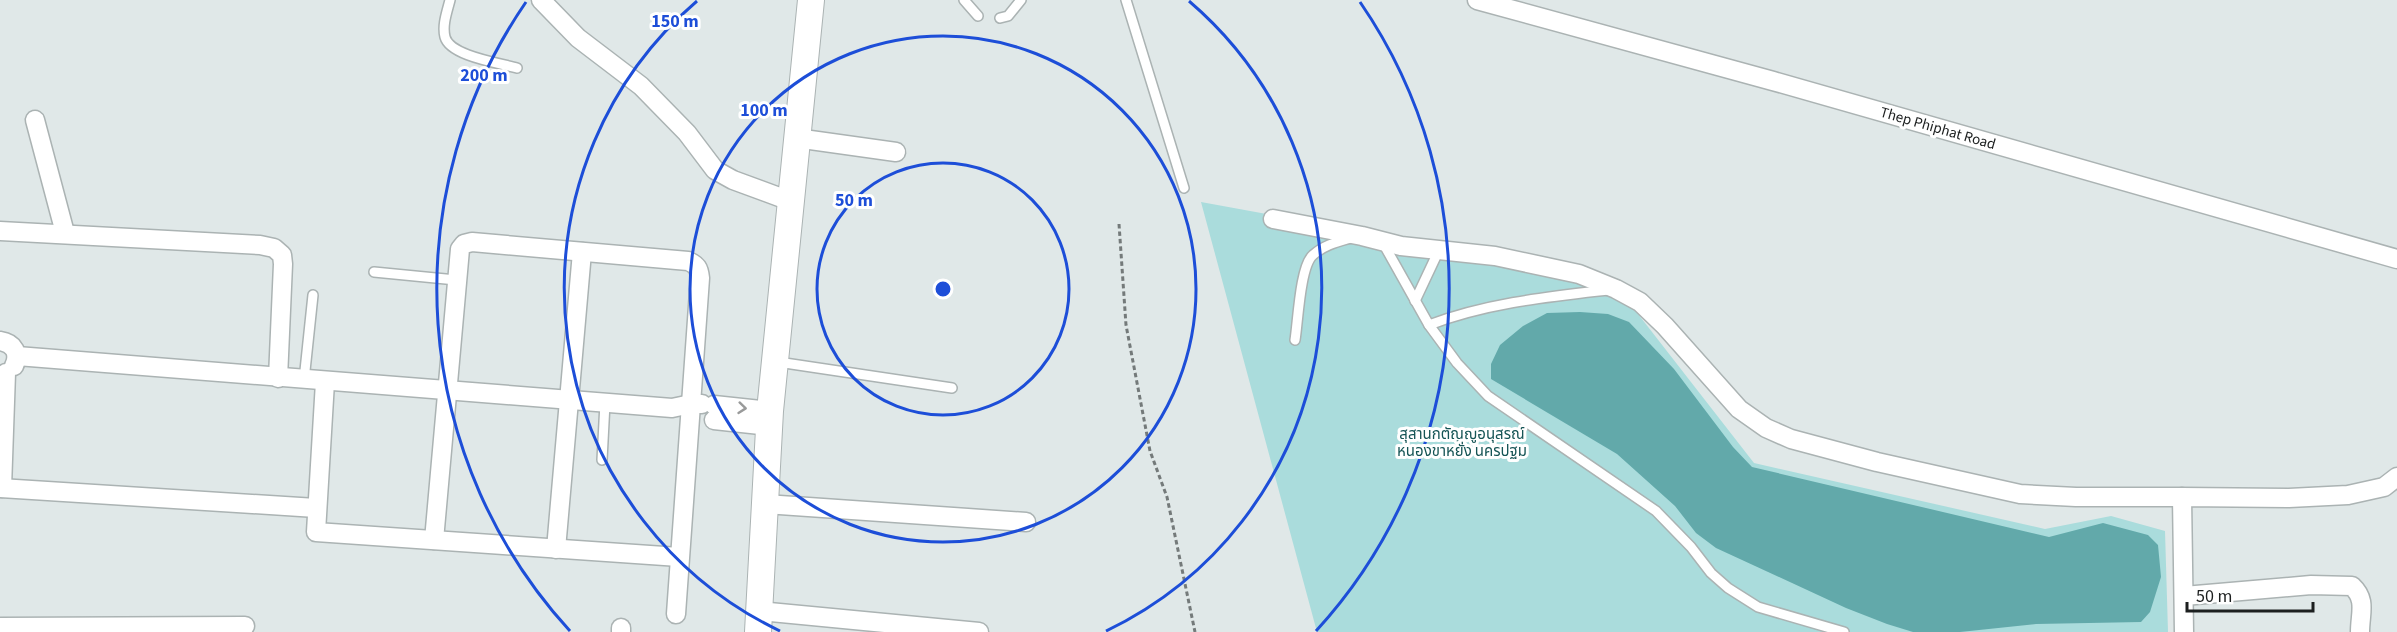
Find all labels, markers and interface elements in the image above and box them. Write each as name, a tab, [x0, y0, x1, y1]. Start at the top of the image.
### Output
text: 150 m	[651, 9, 699, 34]
text: 200 m	[460, 63, 508, 88]
text: 100 m	[740, 98, 788, 123]
street label: Thep Phiphat Road	[1878, 102, 1998, 155]
text: 50 m	[835, 188, 873, 213]
centre of rings	[933, 279, 953, 299]
one-way arrow	[737, 401, 746, 414]
park label: สุสานกตัญญูอนุสรณ์ หนองขาหยั่ง นครปฐม	[1397, 424, 1527, 462]
scale bar	[2187, 575, 2313, 613]
text: 50 m	[2196, 584, 2232, 609]

